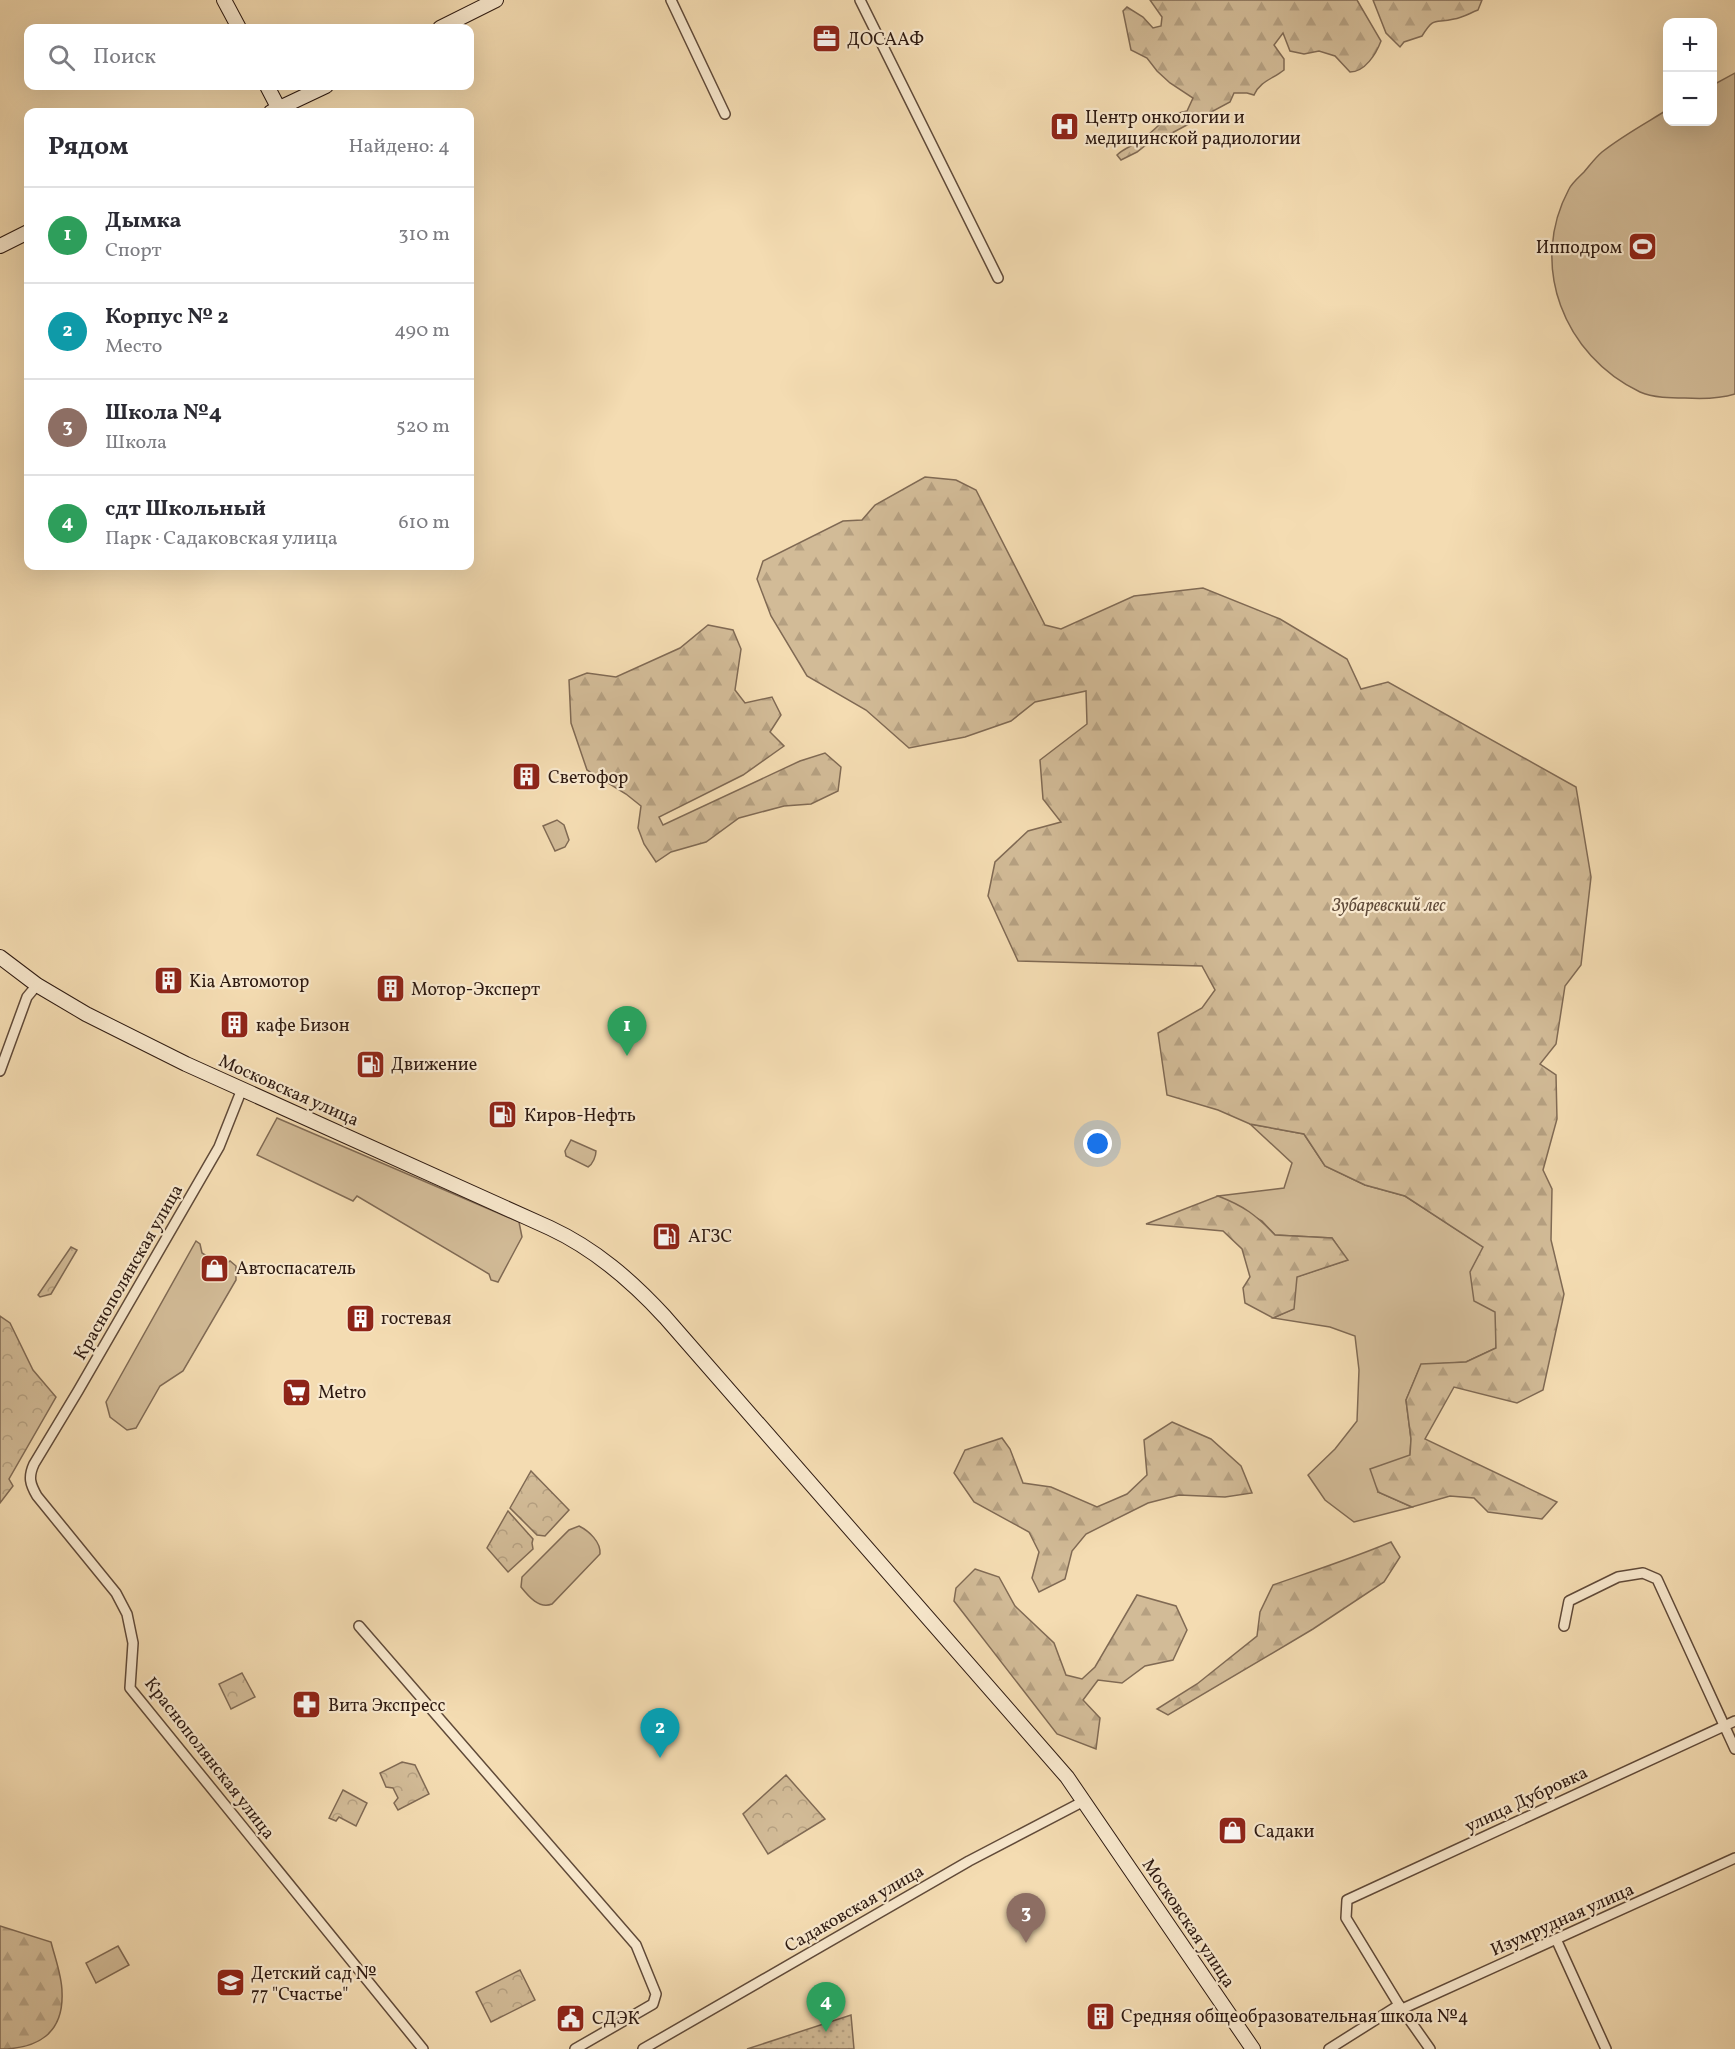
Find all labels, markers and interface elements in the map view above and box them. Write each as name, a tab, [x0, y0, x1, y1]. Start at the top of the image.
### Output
map controls	[1663, 18, 1717, 126]
button: +	[1663, 18, 1717, 72]
office icon: ДОСААФ	[810, 23, 842, 55]
search box	[24, 24, 474, 90]
place label: ДОСААФ	[847, 28, 924, 53]
icon: search	[45, 41, 78, 74]
text: Поиск	[93, 42, 156, 73]
button: −	[1663, 72, 1717, 126]
place label: Центр онкологии и медицинской радиологии	[1085, 106, 1301, 152]
hospital icon: Центр онкологии и медицинской радиологии	[1048, 111, 1080, 143]
text: Рядом	[48, 129, 128, 165]
text: Найдено: 4	[349, 133, 450, 161]
text: Дымка	[105, 206, 182, 237]
text: 1	[63, 221, 72, 249]
text: 310 m	[398, 221, 450, 249]
sports icon: Ипподром	[1627, 231, 1659, 263]
place label: Ипподром	[1536, 236, 1622, 261]
text: Спорт	[105, 237, 162, 265]
text: Корпус № 2	[105, 302, 229, 333]
text: 2	[62, 317, 73, 345]
text: 490 m	[394, 317, 450, 345]
text: Место	[105, 333, 162, 361]
text: Школа №4	[105, 398, 222, 429]
text: 3	[62, 413, 73, 441]
text: 520 m	[396, 413, 450, 441]
text: Школа	[105, 429, 167, 457]
text: сдт Школьный	[105, 494, 266, 525]
text: 4	[61, 509, 74, 537]
text: 610 m	[398, 509, 450, 537]
text: Парк · Садаковская улица	[105, 525, 338, 553]
building icon: Светофор	[511, 761, 543, 793]
place label: Светофор	[548, 766, 628, 791]
park label: Зубаревский лес	[1331, 894, 1446, 919]
building icon: Kia Автомотор	[152, 965, 184, 997]
place label: Kia Автомотор	[189, 970, 309, 995]
building icon: Мотор-Эксперт	[374, 973, 406, 1005]
place label: Мотор-Эксперт	[411, 978, 540, 1003]
pin: 1	[608, 1006, 646, 1056]
building icon: кафе Бизон	[219, 1009, 251, 1041]
place label: кафе Бизон	[256, 1014, 350, 1039]
fuel station icon: Движение	[354, 1048, 386, 1080]
street label: Московская улица	[214, 1049, 363, 1134]
place label: Движение	[391, 1053, 477, 1078]
fuel station icon: Киров-Нефть	[487, 1099, 519, 1131]
place label: Киров-Нефть	[524, 1104, 636, 1129]
your location	[1083, 1129, 1112, 1158]
street label: Краснополянская улица	[69, 1180, 190, 1365]
fuel station icon: АГЗС	[651, 1220, 683, 1252]
place label: АГЗС	[688, 1225, 732, 1250]
shop icon: Автоспасатель	[199, 1252, 231, 1284]
place label: Автоспасатель	[236, 1257, 356, 1282]
building icon: гостевая	[344, 1302, 376, 1334]
place label: гостевая	[381, 1307, 451, 1332]
supermarket icon: Metro	[281, 1376, 313, 1408]
place label: Metro	[318, 1381, 366, 1406]
street label: Краснополянская улица	[138, 1673, 280, 1845]
pharmacy icon: Вита Экспресс	[291, 1689, 323, 1721]
place label: Вита Экспресс	[328, 1694, 446, 1719]
pin: 2	[640, 1708, 680, 1758]
street label: улица Дубровка	[1461, 1761, 1592, 1840]
shop icon: Садаки	[1217, 1815, 1249, 1847]
place label: Садаки	[1254, 1820, 1314, 1845]
street label: Московская улица	[1135, 1854, 1240, 1994]
street label: Садаковская улица	[780, 1859, 929, 1959]
street label: Изумрудная улица	[1487, 1877, 1638, 1963]
pin: 3	[1006, 1894, 1046, 1943]
place label: Детский сад № 77 "Счастье"	[251, 1962, 376, 2008]
school or university icon: Детский сад № 77 "Счастье"	[214, 1967, 246, 1999]
pin: 4	[806, 1982, 846, 2032]
building icon: Средняя общеобразовательная школа №4	[1084, 2000, 1116, 2032]
public building icon: СДЭК	[555, 2002, 587, 2034]
place label: Средняя общеобразовательная школа №4	[1121, 2005, 1468, 2030]
place label: СДЭК	[592, 2007, 640, 2032]

